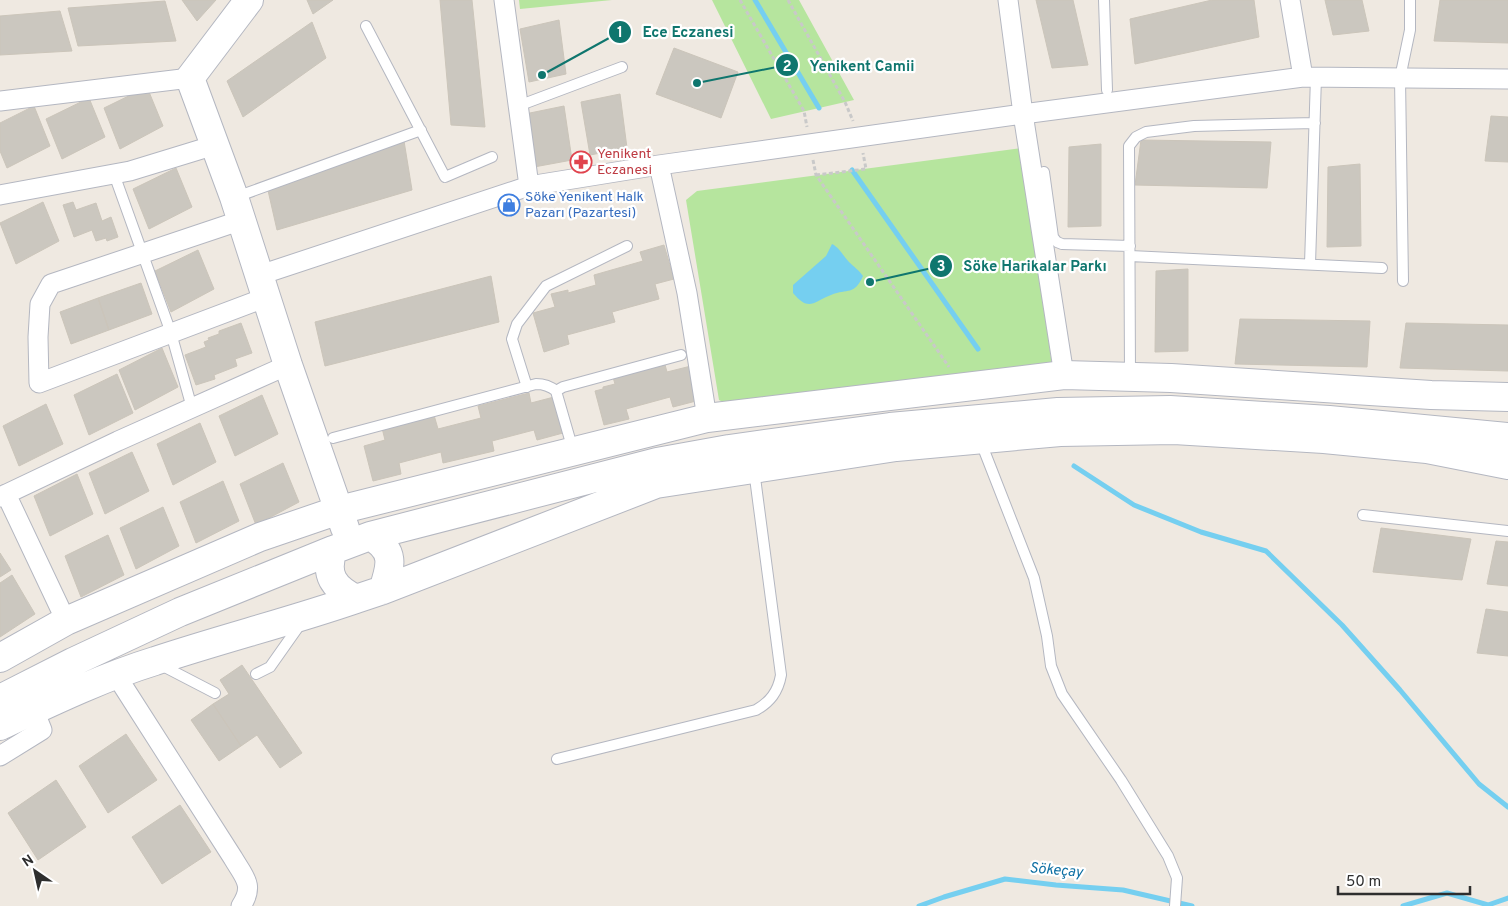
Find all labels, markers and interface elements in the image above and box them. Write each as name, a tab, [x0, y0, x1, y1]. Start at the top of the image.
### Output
callout: Ece Eczanesi	[607, 17, 743, 47]
text: 1	[617, 24, 623, 43]
text: Ece Eczanesi	[642, 24, 734, 43]
callout: Yenikent Camii	[775, 50, 924, 80]
text: 2	[782, 58, 792, 77]
text: Yenikent Camii	[810, 58, 914, 77]
place label: Yenikent Eczanesi	[597, 146, 652, 179]
pharmacy icon: Yenikent Eczanesi	[569, 150, 593, 174]
place label: Söke Yenikent Halk Pazarı (Pazartesi)	[525, 189, 644, 222]
shop icon: Söke Yenikent Halk Pazarı (Pazartesi)	[497, 193, 521, 217]
callout: Söke Harikalar Parkı	[928, 251, 1117, 281]
text: 3	[937, 258, 946, 277]
text: Söke Harikalar Parkı	[963, 258, 1107, 277]
north arrow	[10, 846, 60, 896]
text: N	[20, 852, 37, 871]
water label: Sökeçay	[1028, 859, 1085, 883]
scale bar	[1338, 864, 1470, 896]
text: 50 m	[1346, 873, 1381, 892]

